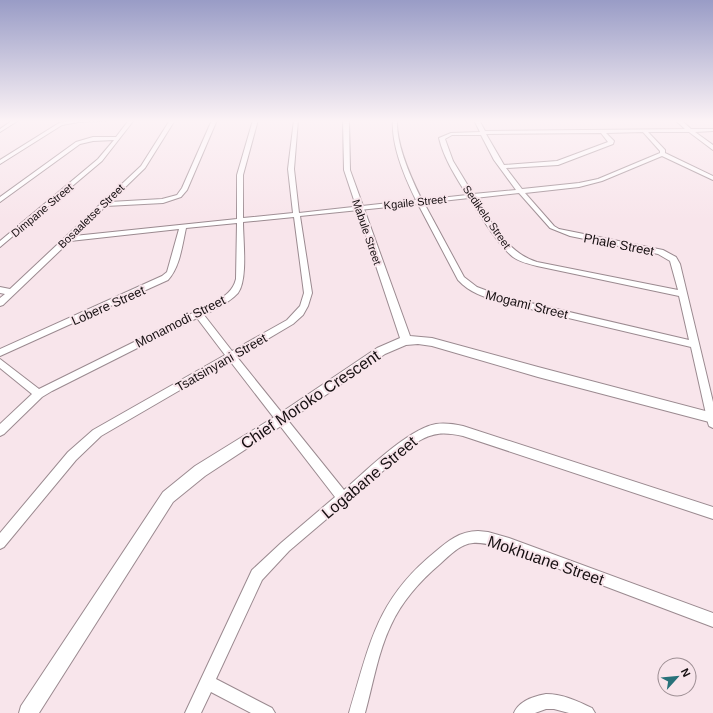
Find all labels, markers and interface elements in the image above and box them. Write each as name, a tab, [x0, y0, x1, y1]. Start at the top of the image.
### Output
street label: Dimpane Street	[9, 181, 75, 239]
street label: Bosaaletse Street	[56, 182, 126, 250]
street label: Sedikelo Street	[461, 183, 513, 251]
street label: Kgaile Street	[383, 193, 447, 211]
street label: Mabule Street	[350, 198, 384, 266]
street label: Phale Street	[582, 230, 656, 259]
street label: Lobere Street	[69, 282, 148, 328]
street label: Mogami Street	[484, 287, 570, 322]
street label: Monamodi Street	[133, 292, 228, 351]
street label: Tsatsinyani Street	[173, 330, 270, 395]
street label: Chief Moroko Crescent	[238, 346, 383, 452]
street label: Logabane Street	[319, 432, 421, 522]
street label: Mokhuane Street	[485, 533, 607, 589]
north arrow	[657, 657, 697, 697]
text: N	[679, 666, 693, 679]

